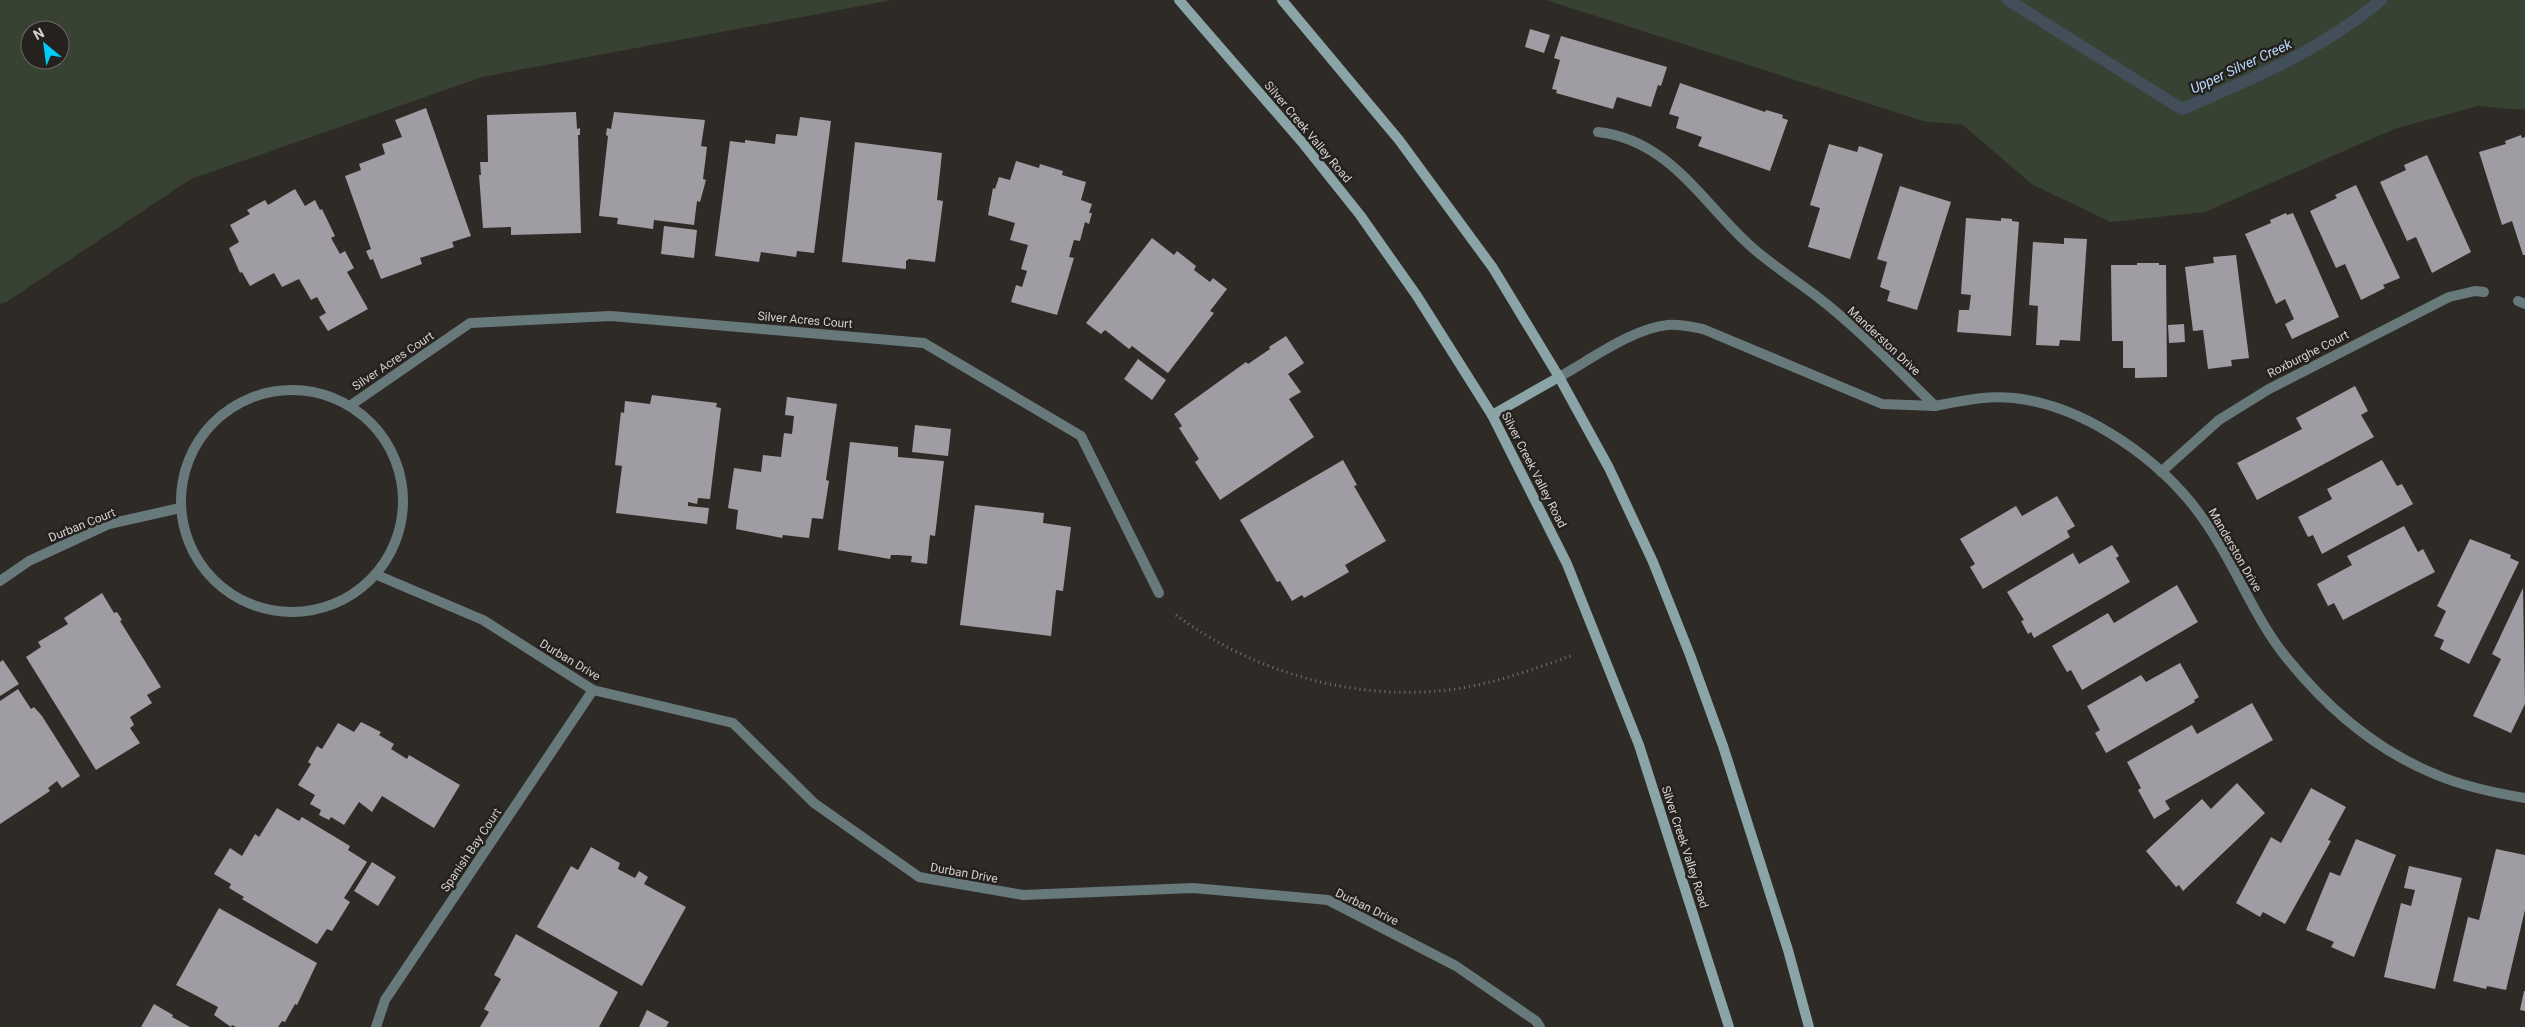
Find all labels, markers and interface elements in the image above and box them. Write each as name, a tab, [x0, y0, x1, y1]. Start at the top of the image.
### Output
north arrow	[20, 20, 70, 70]
text: N	[30, 24, 47, 43]
water label: Upper Silver Creek	[2188, 35, 2295, 97]
street label: Silver Creek Valley Road	[1262, 79, 1354, 185]
street label: Manderston Drive	[1845, 304, 1923, 378]
street label: Silver Acres Court	[757, 309, 853, 331]
street label: Roxburghe Court	[2265, 327, 2351, 381]
street label: Silver Acres Court	[350, 329, 436, 393]
street label: Silver Creek Valley Road	[1499, 410, 1569, 530]
street label: Durban Court	[46, 505, 118, 545]
street label: Manderston Drive	[2205, 506, 2265, 594]
street label: Durban Drive	[537, 636, 603, 684]
street label: Silver Creek Valley Road	[1659, 784, 1711, 910]
street label: Spanish Bay Court	[438, 805, 504, 894]
street label: Durban Drive	[929, 860, 999, 886]
street label: Durban Drive	[1333, 886, 1401, 928]

